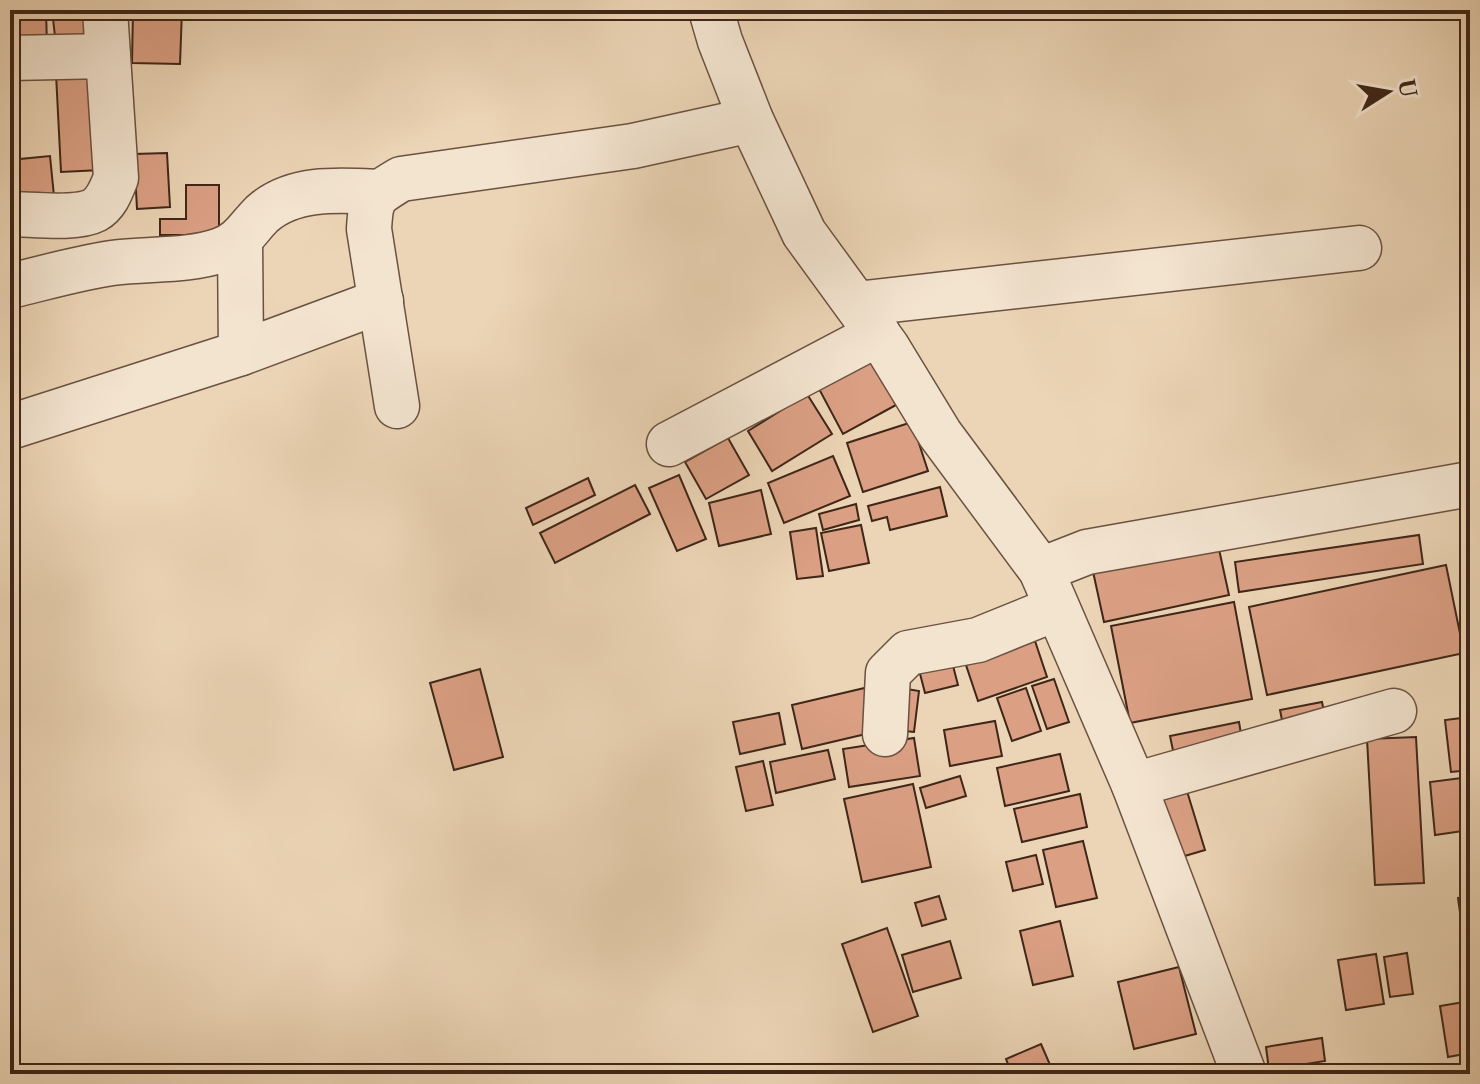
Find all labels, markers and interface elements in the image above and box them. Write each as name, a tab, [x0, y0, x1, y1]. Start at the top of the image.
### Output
north arrow	[1348, 52, 1428, 132]
text: U	[1392, 77, 1422, 100]

